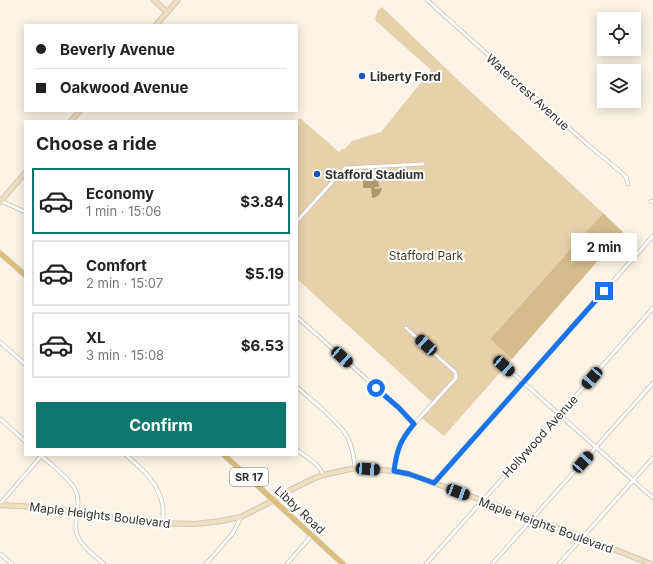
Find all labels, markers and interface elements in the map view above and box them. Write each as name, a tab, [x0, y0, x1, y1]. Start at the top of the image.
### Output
map controls	[597, 12, 641, 108]
button: locate	[597, 12, 641, 56]
text: Beverly Avenue	[60, 40, 175, 59]
street label: Watercrest Avenue	[483, 51, 573, 133]
button: layers	[597, 64, 641, 108]
place label: Liberty Ford	[370, 69, 441, 84]
marker: Liberty Ford	[357, 71, 367, 81]
text: Oakwood Avenue	[60, 78, 188, 97]
text: Choose a ride	[36, 133, 157, 154]
place label: Stafford Stadium	[325, 167, 424, 182]
marker: Stafford Stadium	[312, 169, 322, 179]
icon: car	[38, 183, 74, 219]
text: Economy	[86, 184, 154, 203]
text: $3.84	[240, 192, 284, 211]
text: 1 min · 15:06	[86, 203, 161, 219]
callout: 2 min	[571, 233, 637, 261]
text: 2 min	[587, 239, 621, 255]
park label: Stafford Park	[389, 248, 464, 263]
icon: car	[38, 255, 74, 291]
text: Comfort	[86, 256, 147, 275]
text: $5.19	[245, 264, 284, 283]
text: 2 min · 15:07	[86, 275, 163, 291]
route end	[595, 282, 613, 300]
icon: car	[38, 327, 74, 363]
text: XL	[86, 328, 106, 347]
car	[413, 333, 439, 357]
text: $6.53	[241, 336, 284, 355]
car	[329, 345, 355, 369]
text: 3 min · 15:08	[86, 347, 164, 363]
car	[491, 354, 517, 378]
car	[580, 365, 604, 391]
route start	[367, 379, 385, 397]
street label: Hollywood Avenue	[499, 392, 581, 480]
button: Confirm	[36, 402, 286, 448]
car	[571, 449, 595, 475]
car	[356, 462, 380, 476]
road number: SR 17	[230, 468, 268, 486]
car	[445, 482, 471, 502]
street label: Libby Road	[272, 483, 328, 537]
street label: Maple Heights Boulevard	[477, 494, 615, 556]
street label: Maple Heights Boulevard	[29, 499, 171, 531]

